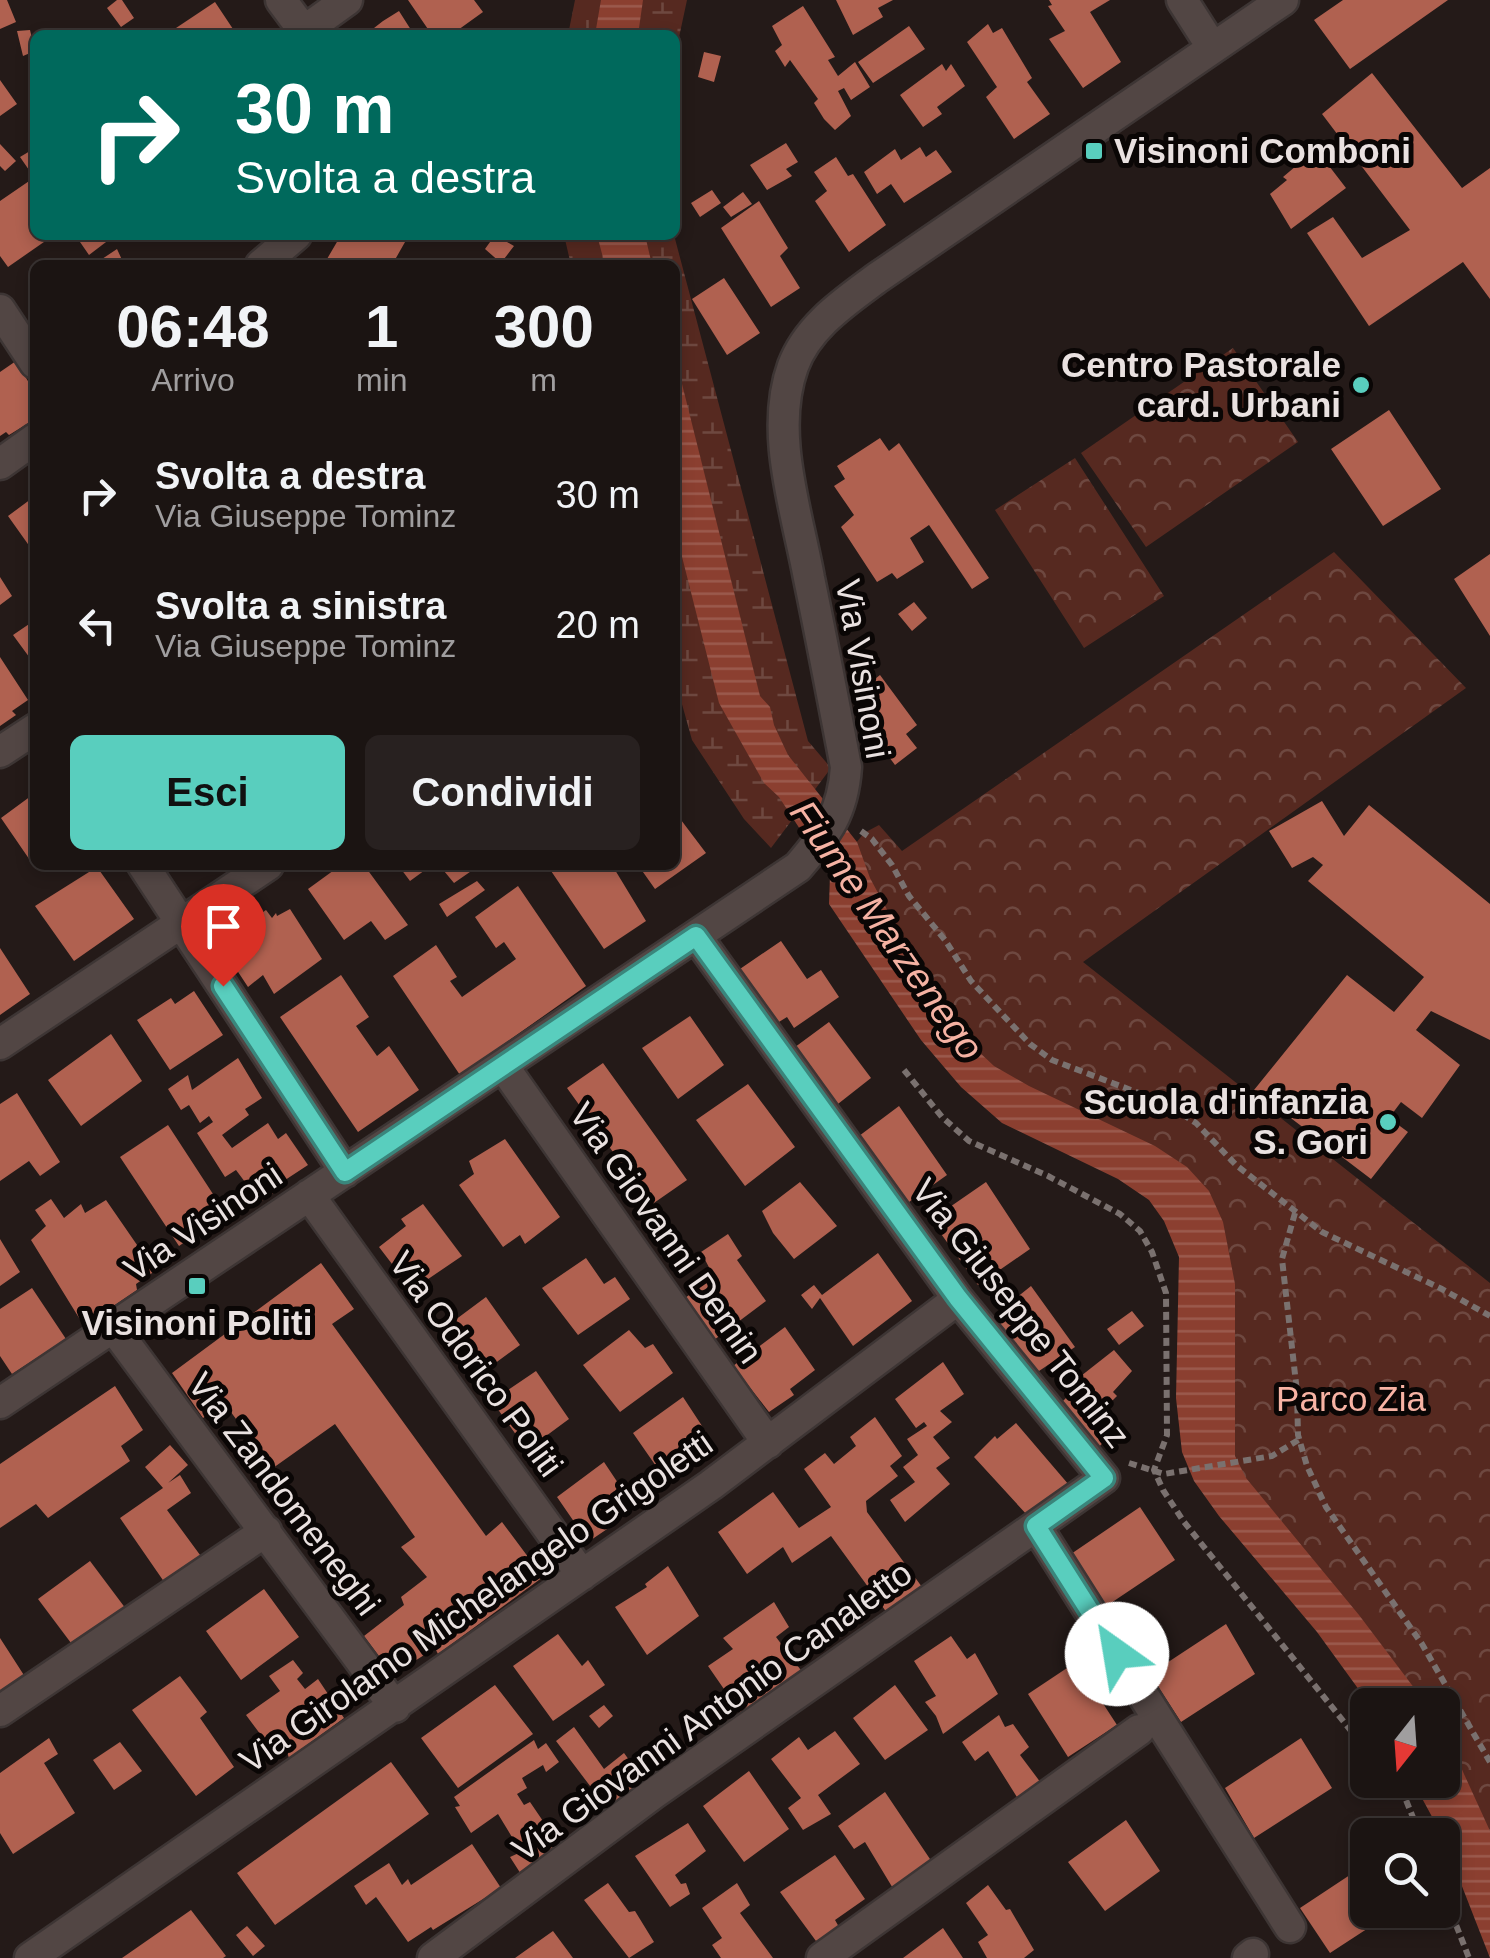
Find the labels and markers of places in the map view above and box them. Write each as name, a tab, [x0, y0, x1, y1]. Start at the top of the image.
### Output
place label: Visinoni Comboni	[1114, 131, 1411, 170]
marker: Visinoni Comboni	[1083, 140, 1105, 162]
place label: Centro Pastorale card. Urbani	[1061, 345, 1341, 424]
marker: Centro Pastorale card. Urbani	[1350, 374, 1372, 396]
pin	[181, 884, 266, 987]
place label: Scuola d'infanzia S. Gori	[1084, 1082, 1369, 1161]
marker: Scuola d'infanzia S. Gori	[1377, 1111, 1399, 1133]
marker: Visinoni Politi	[186, 1275, 208, 1297]
place label: Visinoni Politi	[82, 1303, 312, 1342]

